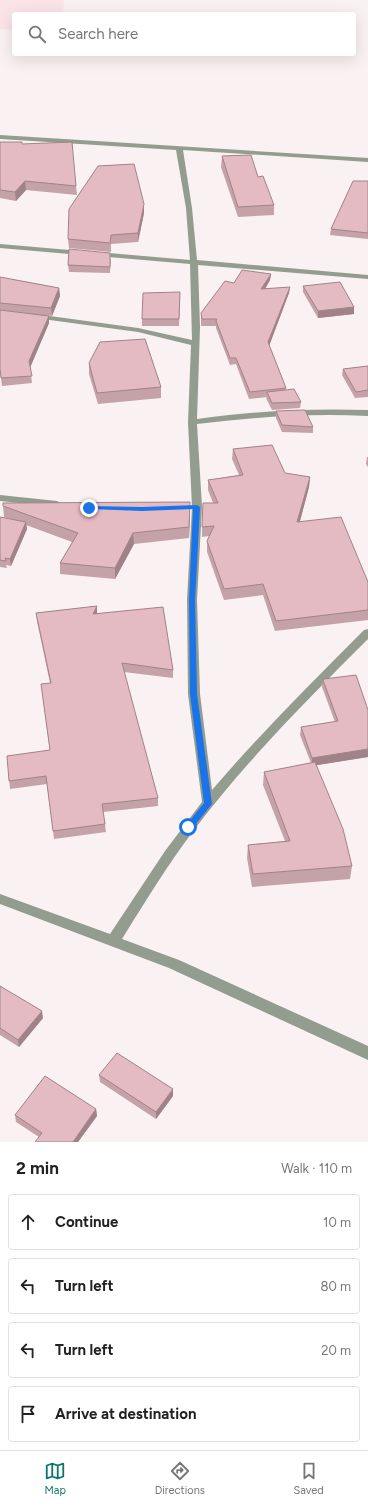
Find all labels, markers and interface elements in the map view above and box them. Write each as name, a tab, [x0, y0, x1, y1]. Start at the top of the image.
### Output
search box	[12, 12, 356, 56]
icon: search	[26, 23, 48, 45]
text: Search here	[58, 25, 138, 43]
route end	[80, 499, 98, 517]
route start	[179, 818, 197, 836]
text: 2 min	[16, 1158, 59, 1178]
text: Walk · 110 m	[281, 1161, 352, 1176]
icon: ahead	[17, 1211, 39, 1233]
text: Continue	[55, 1213, 118, 1231]
text: 10 m	[323, 1215, 351, 1230]
icon: left	[17, 1275, 39, 1297]
text: Turn left	[55, 1277, 113, 1295]
text: 80 m	[320, 1279, 351, 1294]
icon: left	[17, 1339, 39, 1361]
text: Turn left	[55, 1341, 113, 1359]
text: 20 m	[321, 1343, 351, 1358]
icon: arrive	[17, 1403, 39, 1425]
text: Arrive at destination	[55, 1405, 196, 1423]
tab: Map	[44, 1460, 66, 1497]
tab: Directions	[155, 1460, 205, 1497]
tab: Saved	[293, 1460, 324, 1497]

